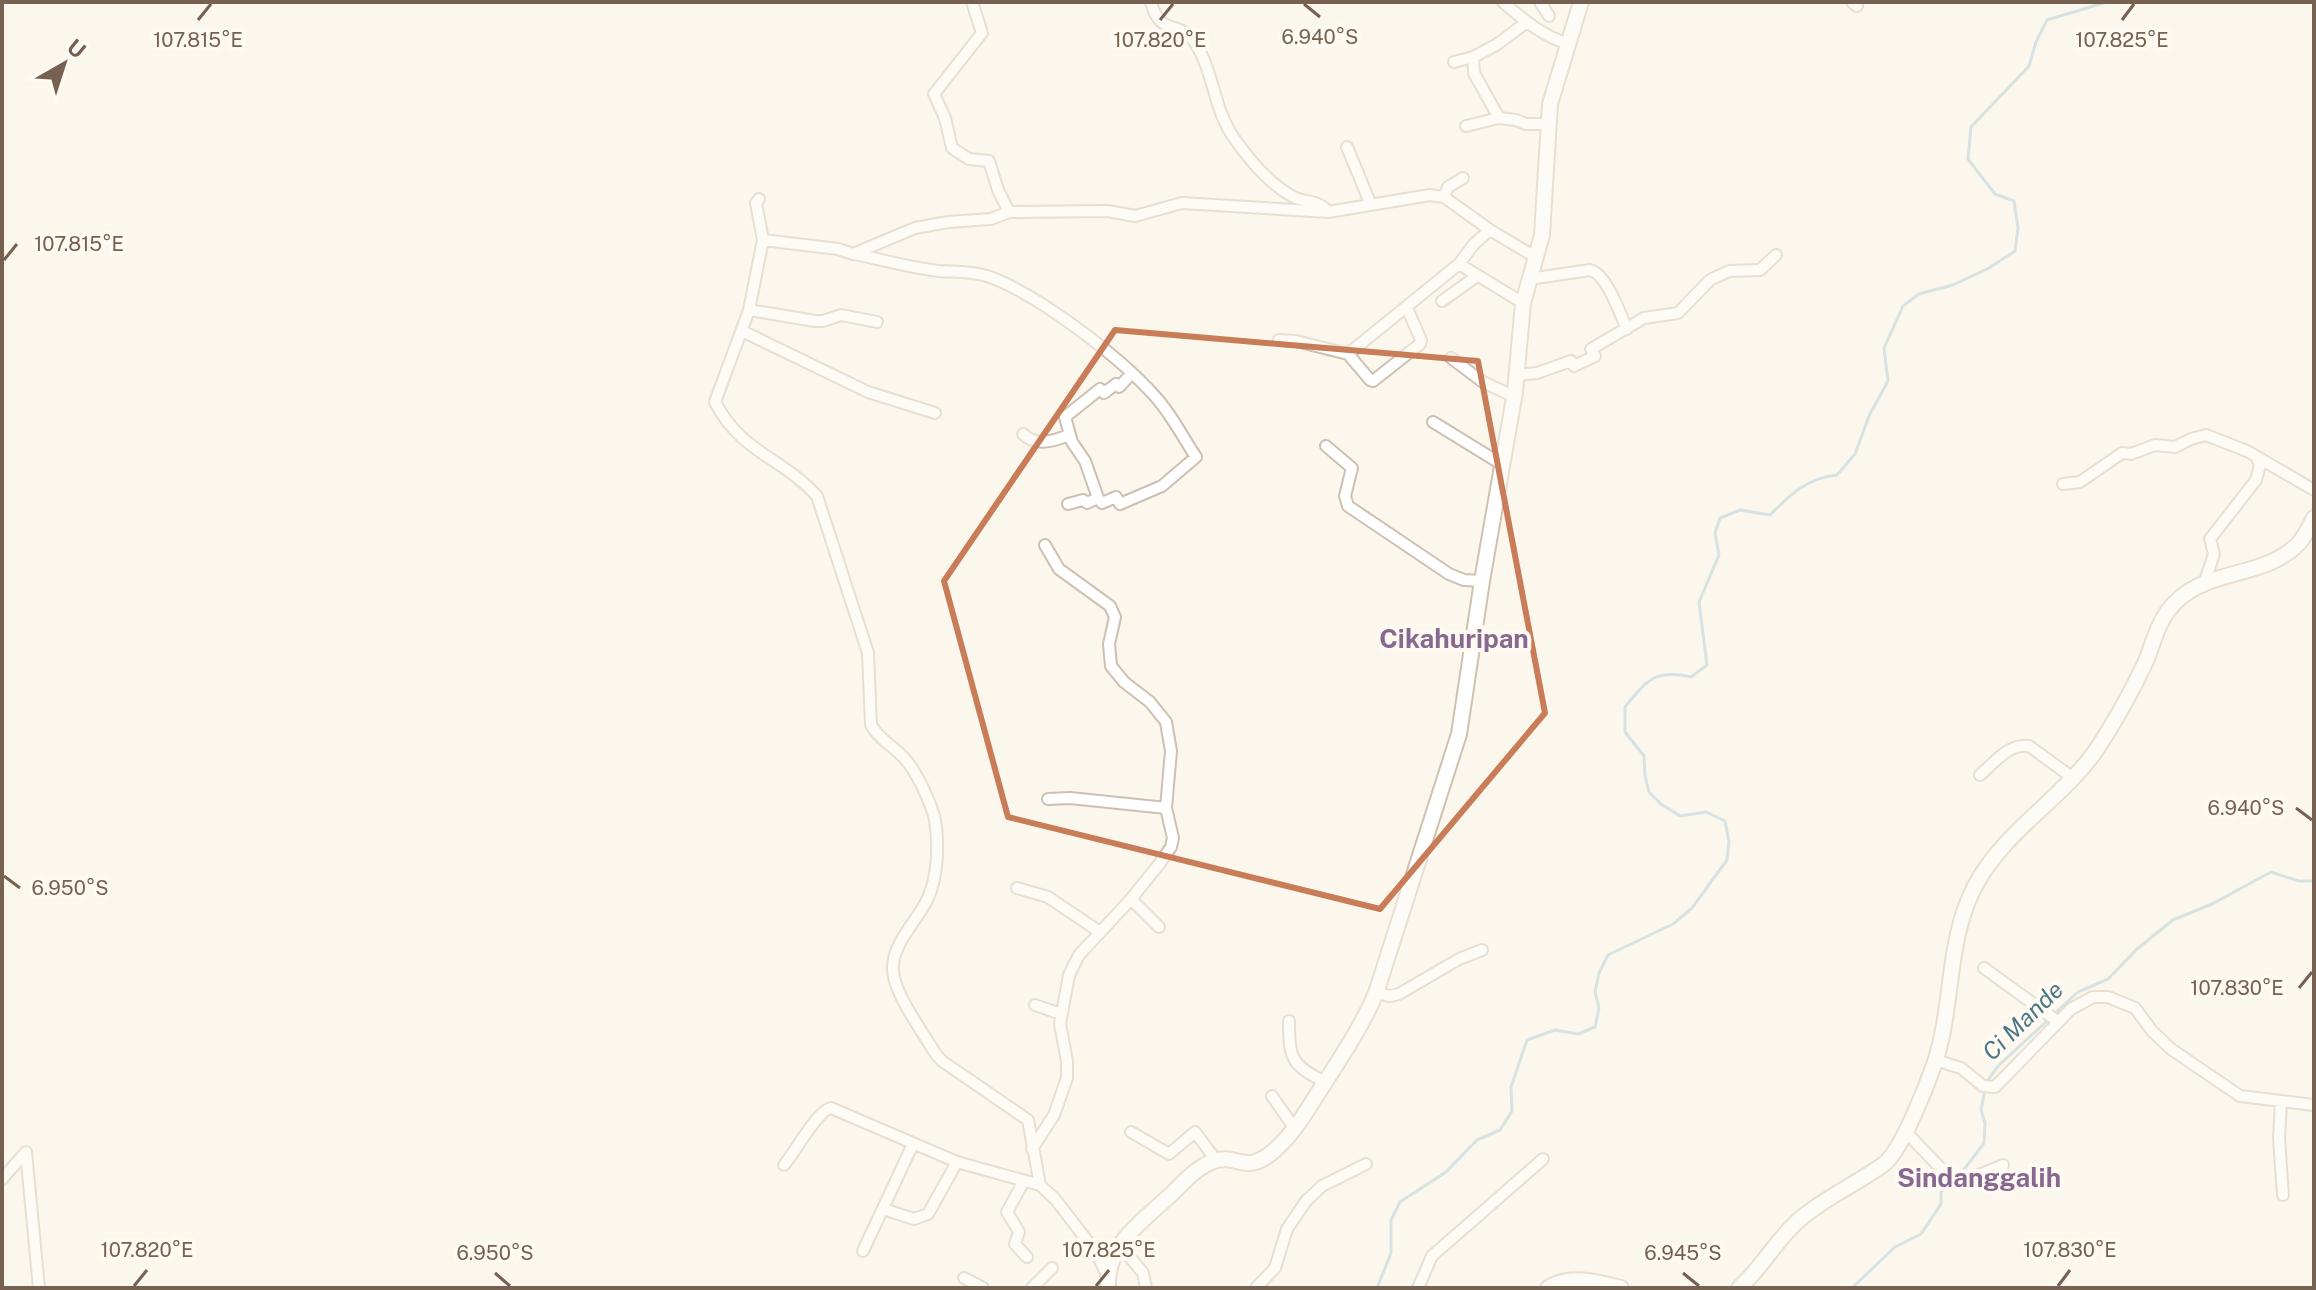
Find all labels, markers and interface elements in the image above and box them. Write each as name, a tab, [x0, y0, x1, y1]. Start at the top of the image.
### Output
north arrow	[24, 24, 104, 104]
text: 6.940°S	[1282, 25, 1358, 49]
text: 107.815°E	[153, 28, 243, 52]
text: 107.820°E	[1114, 28, 1206, 52]
text: 107.825°E	[2075, 28, 2169, 52]
text: U	[62, 33, 91, 64]
text: 107.815°E	[34, 232, 124, 256]
district label: Cikahuripan	[1379, 623, 1529, 654]
text: 6.940°S	[2208, 796, 2284, 820]
text: 6.950°S	[31, 876, 109, 900]
water label: Ci Mande	[1976, 975, 2068, 1065]
text: 107.830°E	[2190, 976, 2284, 1000]
district label: Sindanggalih	[1897, 1162, 2061, 1193]
text: 107.820°E	[101, 1238, 193, 1262]
text: 107.825°E	[1062, 1238, 1156, 1262]
text: 107.830°E	[2023, 1238, 2117, 1262]
text: 6.950°S	[456, 1241, 534, 1265]
text: 6.945°S	[1644, 1241, 1722, 1265]

